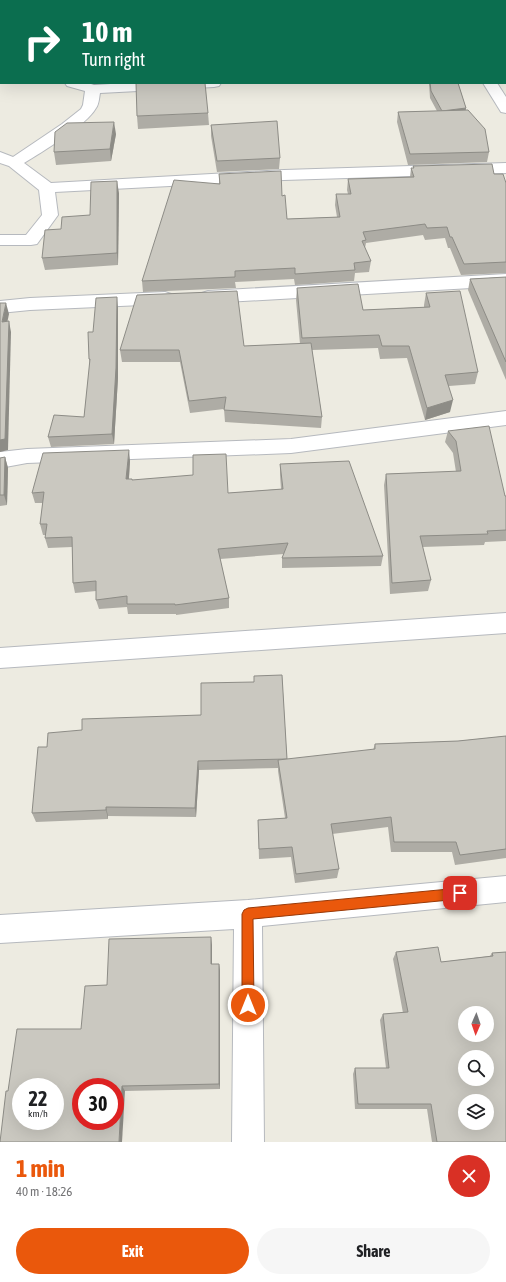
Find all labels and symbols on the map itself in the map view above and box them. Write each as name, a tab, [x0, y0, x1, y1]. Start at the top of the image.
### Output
pin	[443, 876, 477, 910]
position arrow	[227, 984, 269, 1026]
north arrow	[458, 1006, 494, 1042]
speed limit sign: 30	[72, 1078, 124, 1130]

